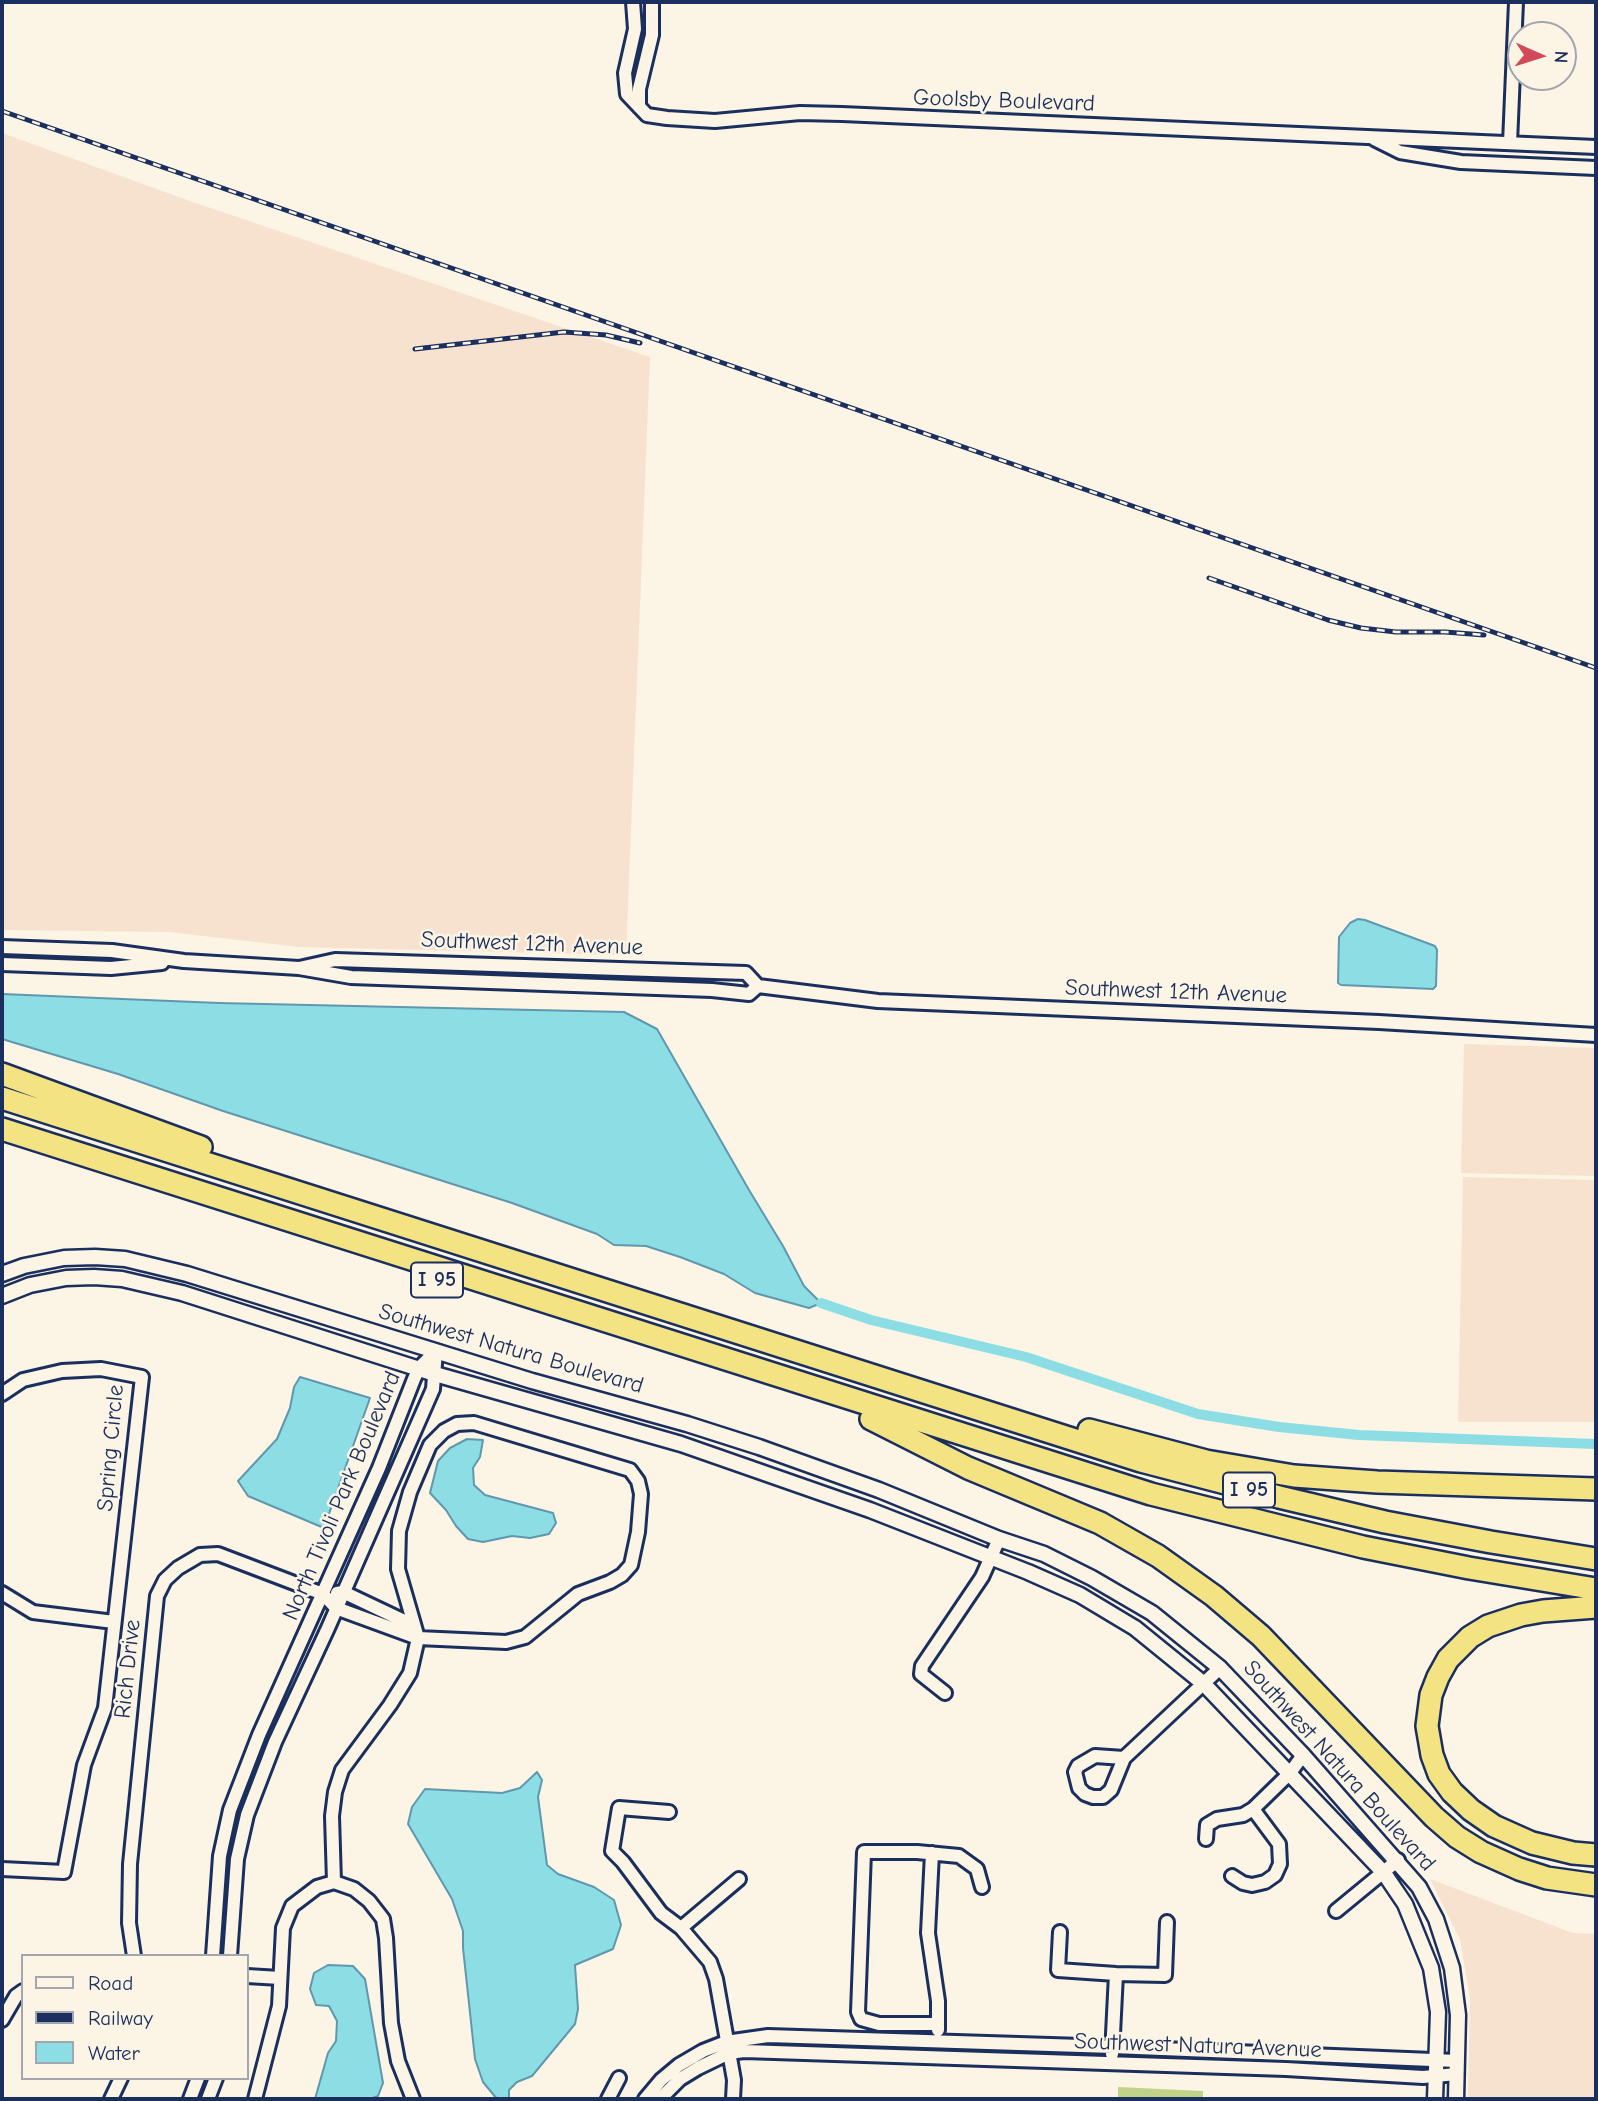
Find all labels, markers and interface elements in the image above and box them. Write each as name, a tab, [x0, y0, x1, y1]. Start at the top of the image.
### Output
north arrow	[1507, 21, 1577, 91]
text: N	[1550, 50, 1572, 64]
street label: Goolsby Boulevard	[913, 84, 1095, 118]
street label: Southwest 12th Avenue	[421, 926, 643, 962]
street label: Southwest 12th Avenue	[1065, 974, 1287, 1010]
road number: I 95	[411, 1262, 463, 1298]
street label: Southwest Natura Boulevard	[375, 1298, 647, 1400]
street label: North Tivoli Park Boulevard	[277, 1367, 407, 1625]
street label: Spring Circle	[92, 1383, 130, 1513]
road number: I 95	[1223, 1472, 1275, 1508]
street label: Rich Drive	[109, 1618, 147, 1720]
street label: Southwest Natura Boulevard	[1237, 1655, 1441, 1877]
legend	[21, 1954, 248, 2080]
text: Road	[88, 1971, 133, 1995]
text: Railway	[88, 2006, 153, 2030]
street label: Southwest Natura Avenue	[1074, 2028, 1322, 2064]
text: Water	[88, 2041, 140, 2065]

